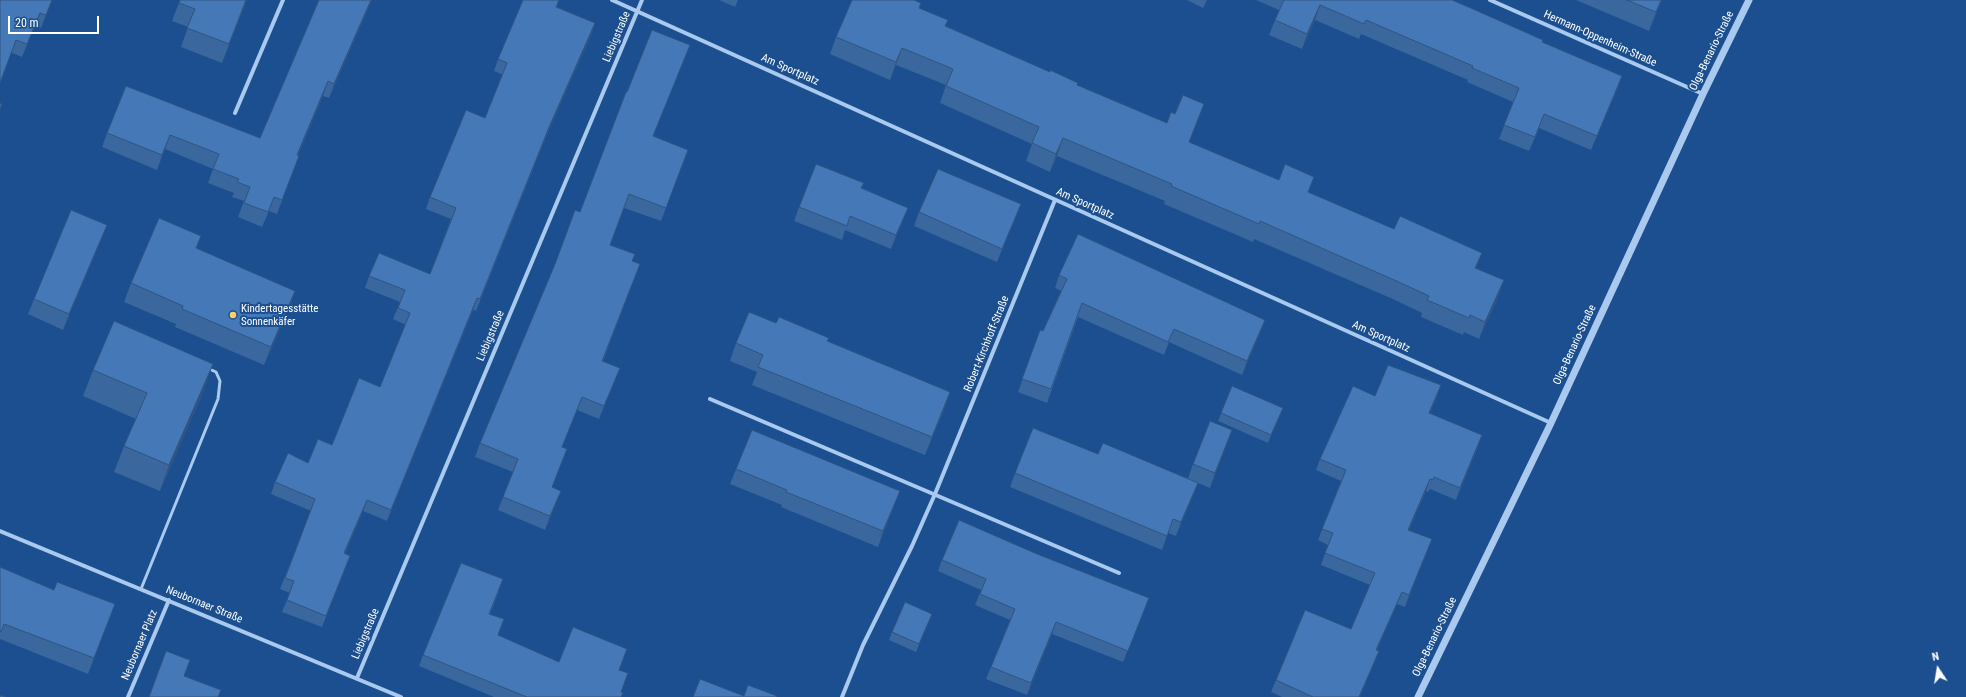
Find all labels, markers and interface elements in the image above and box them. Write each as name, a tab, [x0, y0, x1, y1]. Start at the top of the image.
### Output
scale bar	[10, 8, 101, 34]
street label: Hermann-Oppenheim-Straße	[1541, 8, 1659, 70]
street label: Olga-Benario-Straße	[1687, 9, 1737, 93]
street label: Liebigstraße	[600, 10, 634, 64]
text: 20 m	[15, 16, 39, 30]
street label: Am Sportplatz	[759, 51, 821, 89]
street label: Am Sportplatz	[1054, 185, 1116, 223]
street label: Robert-Kirchhoff-Straße	[962, 294, 1012, 394]
place label: Kindertagesstätte Sonnenkäfer	[241, 302, 318, 328]
street label: Olga-Benario-Straße	[1551, 303, 1599, 387]
street label: Liebigstraße	[474, 309, 508, 363]
marker: Kindertagesstätte Sonnenkäfer	[228, 310, 238, 320]
street label: Am Sportplatz	[1350, 318, 1412, 356]
street label: Neubornaer Straße	[164, 584, 244, 626]
street label: Olga-Benario-Straße	[1410, 595, 1460, 679]
street label: Liebigstraße	[349, 607, 383, 661]
street label: Neubornaer Platz	[119, 608, 161, 682]
north arrow	[1918, 649, 1958, 689]
text: N	[1931, 650, 1940, 664]

